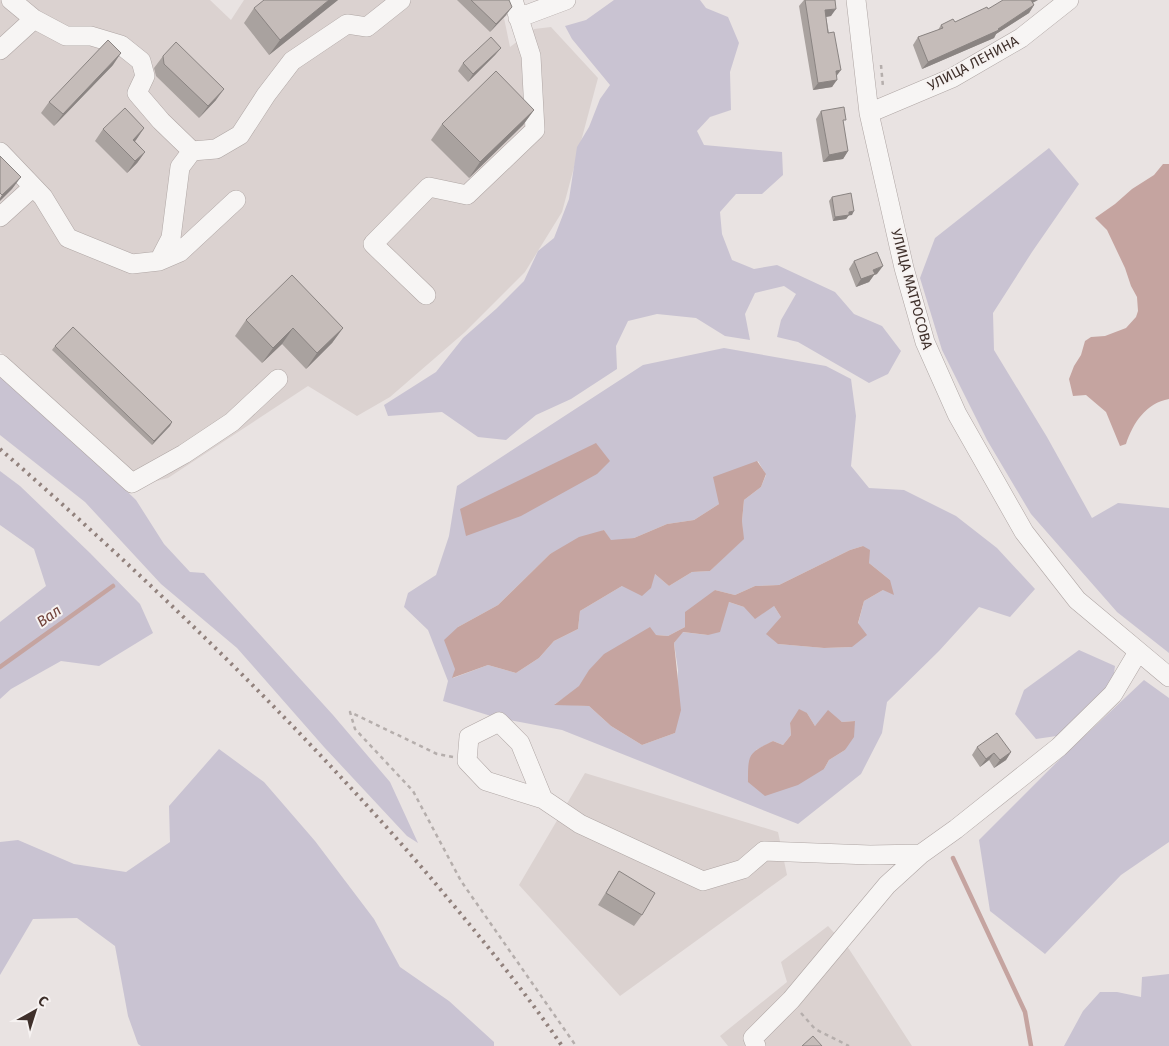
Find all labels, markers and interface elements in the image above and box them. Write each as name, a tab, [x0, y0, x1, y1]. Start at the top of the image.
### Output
street label: УЛИЦА ЛЕНИНА	[925, 32, 1022, 95]
street label: УЛИЦА МАТРОСОВА	[887, 227, 936, 351]
water label: Вал	[33, 601, 65, 631]
north arrow	[10, 986, 60, 1036]
text: С	[34, 992, 51, 1010]

